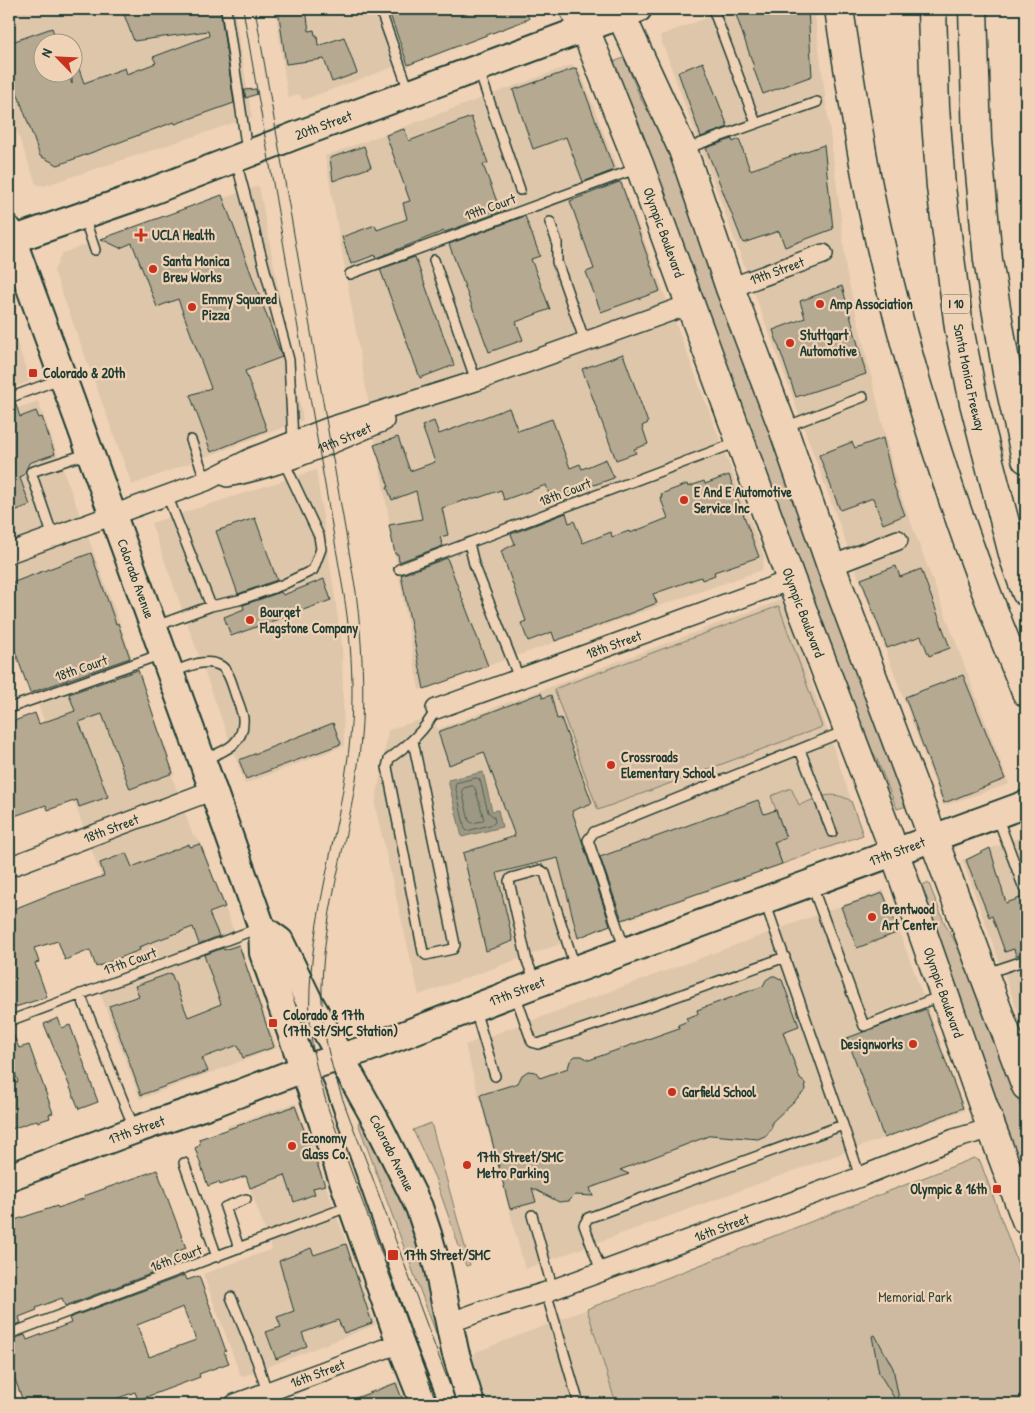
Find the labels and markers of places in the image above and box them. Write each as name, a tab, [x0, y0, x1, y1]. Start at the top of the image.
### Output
place label: UCLA Health	[152, 225, 215, 244]
marker: UCLA Health	[134, 228, 148, 242]
place label: Santa Monica Brew Works	[163, 251, 230, 286]
marker: Santa Monica Brew Works	[147, 263, 159, 275]
place label: Emmy Squared Pizza	[202, 289, 277, 324]
place label: Amp Association	[830, 294, 913, 315]
marker: Amp Association	[814, 298, 826, 310]
marker: Emmy Squared Pizza	[186, 301, 198, 313]
place label: Stuttgart Automotive	[800, 325, 858, 360]
marker: Stuttgart Automotive	[784, 337, 796, 349]
place label: Colorado & 20th	[43, 363, 125, 382]
marker: Colorado & 20th	[27, 367, 39, 379]
place label: E And E Automotive Service Inc	[694, 482, 792, 517]
marker: E And E Automotive Service Inc	[678, 494, 690, 506]
place label: Bourget Flagstone Company	[259, 602, 358, 639]
marker: Bourget Flagstone Company	[244, 614, 256, 626]
place label: Crossroads Elementary School	[621, 747, 716, 784]
marker: Crossroads Elementary School	[605, 759, 617, 771]
place label: Brentwood Art Center	[882, 899, 938, 934]
marker: Brentwood Art Center	[866, 911, 878, 923]
place label: Colorado & 17th (17th St/SMC Station)	[283, 1005, 398, 1040]
marker: Colorado & 17th (17th St/SMC Station)	[267, 1017, 279, 1029]
place label: Designworks	[841, 1034, 904, 1055]
marker: Designworks	[907, 1038, 919, 1050]
place label: Garfield School	[682, 1082, 756, 1101]
marker: Garfield School	[666, 1086, 678, 1098]
place label: Economy Glass Co.	[302, 1128, 348, 1163]
marker: Economy Glass Co.	[286, 1140, 298, 1152]
place label: 17th Street/SMC Metro Parking	[477, 1147, 564, 1184]
marker: 17th Street/SMC Metro Parking	[461, 1159, 473, 1171]
place label: Olympic & 16th	[910, 1179, 987, 1200]
marker: Olympic & 16th	[991, 1183, 1003, 1195]
place label: 17th Street/SMC	[404, 1245, 491, 1264]
marker: 17th Street/SMC	[386, 1248, 400, 1262]

